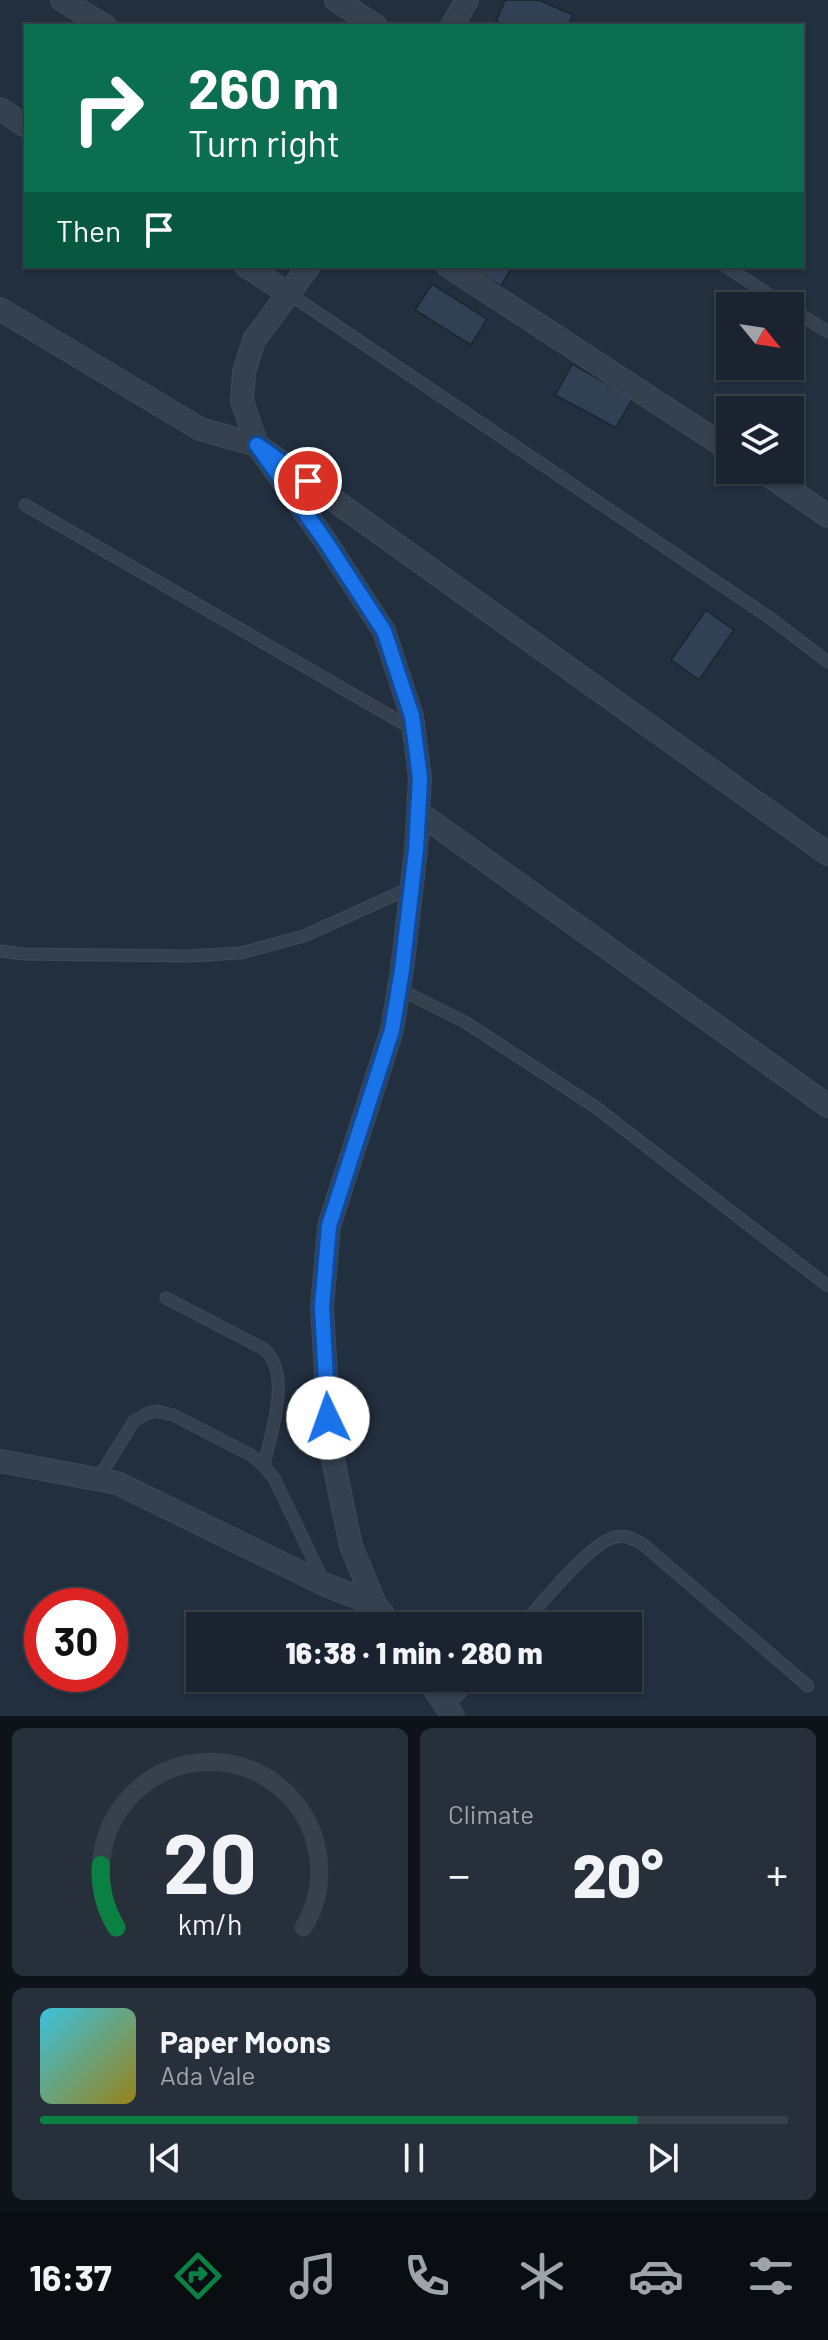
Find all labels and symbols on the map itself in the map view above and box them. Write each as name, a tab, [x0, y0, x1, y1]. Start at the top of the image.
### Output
north arrow	[716, 292, 804, 380]
pin	[274, 447, 342, 515]
position arrow	[286, 1376, 370, 1460]
speed limit sign: 30	[24, 1588, 128, 1692]

